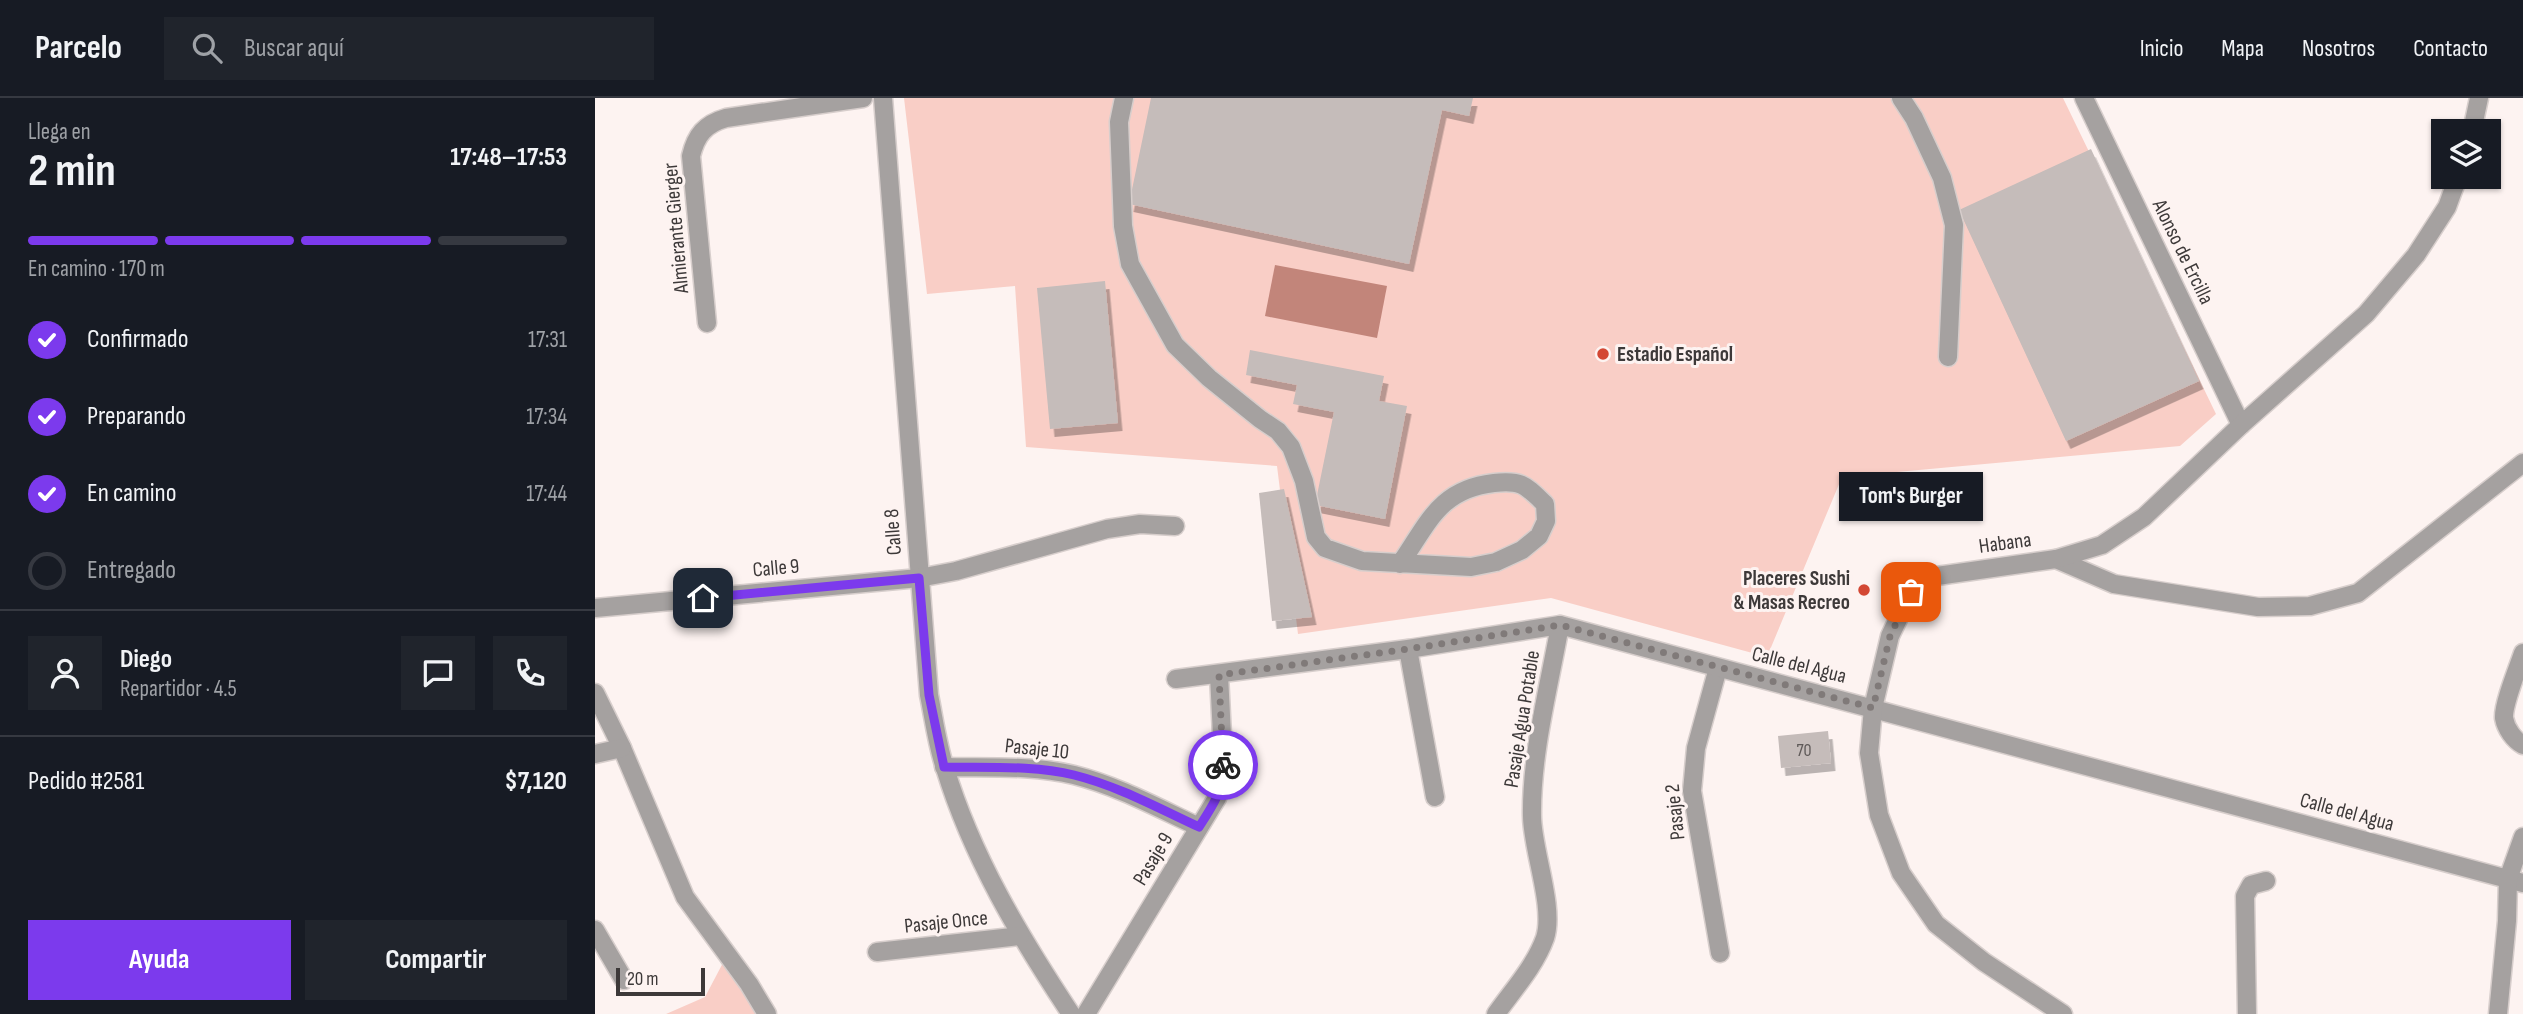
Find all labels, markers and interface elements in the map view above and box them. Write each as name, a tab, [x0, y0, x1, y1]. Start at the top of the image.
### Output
search box	[164, 17, 654, 80]
text: Parcelo	[35, 28, 122, 68]
icon: search	[188, 29, 226, 67]
text: Buscar aquí	[244, 33, 344, 64]
text: Inicio	[2140, 34, 2183, 63]
text: Mapa	[2221, 34, 2264, 63]
text: Nosotros	[2302, 34, 2375, 63]
text: Contacto	[2413, 34, 2488, 63]
text: Llega en	[28, 118, 91, 146]
map controls	[2431, 119, 2501, 189]
button: layers	[2431, 119, 2501, 189]
text: 17:48–17:53	[450, 142, 567, 173]
text: 2 min	[28, 144, 116, 199]
street label: Almierante Gierger	[658, 162, 694, 295]
street label: Alonso de Ercilla	[2146, 195, 2219, 309]
text: En camino · 170 m	[28, 255, 165, 283]
icon: check	[28, 321, 66, 359]
text: Confirmado	[87, 324, 188, 355]
text: 17:31	[528, 326, 567, 354]
place label: Estadio Español	[1617, 342, 1733, 367]
marker: Estadio Español	[1595, 346, 1611, 362]
icon: check	[28, 398, 66, 436]
text: Preparando	[87, 401, 186, 432]
text: 17:34	[526, 403, 567, 431]
callout: Tom's Burger	[1839, 473, 1983, 522]
icon: check	[28, 475, 66, 513]
text: En camino	[87, 478, 177, 509]
text: 17:44	[526, 480, 567, 508]
text: Tom's Burger	[1859, 482, 1963, 510]
street label: Calle 8	[879, 508, 907, 556]
street label: Habana	[1977, 527, 2033, 559]
street label: Calle 9	[752, 554, 800, 582]
text: Entregado	[87, 555, 176, 586]
pin	[1881, 562, 1941, 622]
place label: Placeres Sushi & Masas Recreo	[1733, 566, 1850, 615]
pin	[673, 568, 733, 628]
icon: bag	[1892, 573, 1930, 611]
icon: home	[684, 579, 722, 617]
marker: Placeres Sushi & Masas Recreo	[1856, 582, 1872, 598]
button: person	[28, 636, 102, 710]
button: chat	[401, 636, 475, 710]
button: phone	[493, 636, 567, 710]
street label: Calle del Agua	[1749, 641, 1849, 689]
text: Diego	[120, 644, 172, 675]
street label: Pasaje Agua Potable	[1499, 649, 1545, 789]
text: Repartidor · 4.5	[120, 675, 237, 703]
courier	[1188, 730, 1258, 800]
street label: Pasaje 10	[1004, 733, 1070, 765]
house number: 70	[1796, 740, 1812, 761]
icon: bike	[1204, 746, 1242, 784]
text: Pedido #2581	[28, 766, 144, 797]
text: $7,120	[504, 766, 567, 797]
street label: Pasaje 2	[1660, 783, 1690, 841]
street label: Calle del Agua	[2297, 787, 2397, 837]
street label: Pasaje 9	[1128, 828, 1178, 890]
street label: Pasaje Once	[903, 905, 989, 939]
button: Ayuda	[28, 920, 291, 1000]
button: Compartir	[305, 920, 567, 1000]
scale bar	[616, 965, 705, 997]
text: 20 m	[627, 968, 659, 991]

